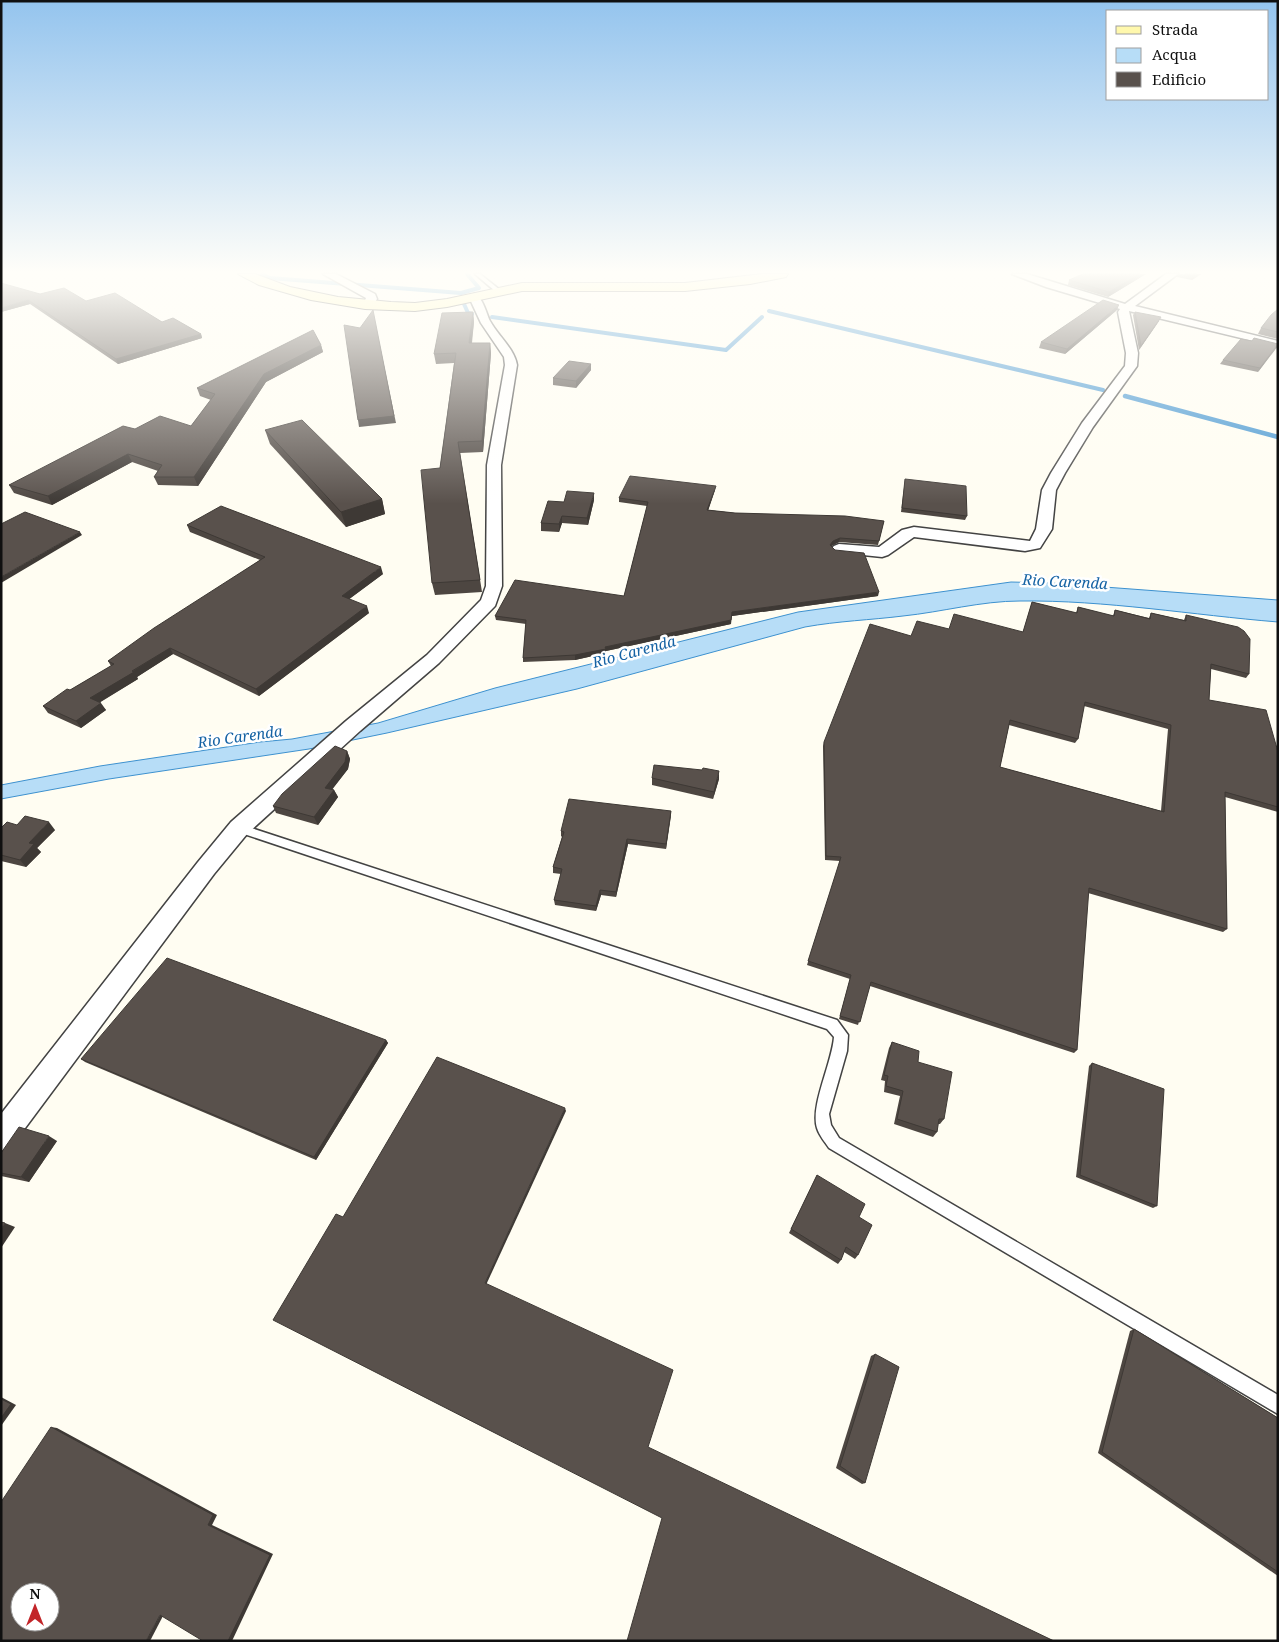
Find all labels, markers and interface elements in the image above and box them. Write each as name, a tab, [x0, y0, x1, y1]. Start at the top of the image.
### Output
legend	[1106, 10, 1269, 100]
text: Strada	[1152, 19, 1198, 39]
text: Acqua	[1152, 44, 1197, 64]
text: Edificio	[1152, 69, 1206, 89]
water label: Rio Carenda	[1021, 569, 1109, 593]
water label: Rio Carenda	[589, 630, 678, 672]
water label: Rio Carenda	[195, 720, 284, 752]
north arrow	[10, 1582, 60, 1632]
text: N	[29, 1584, 41, 1603]

